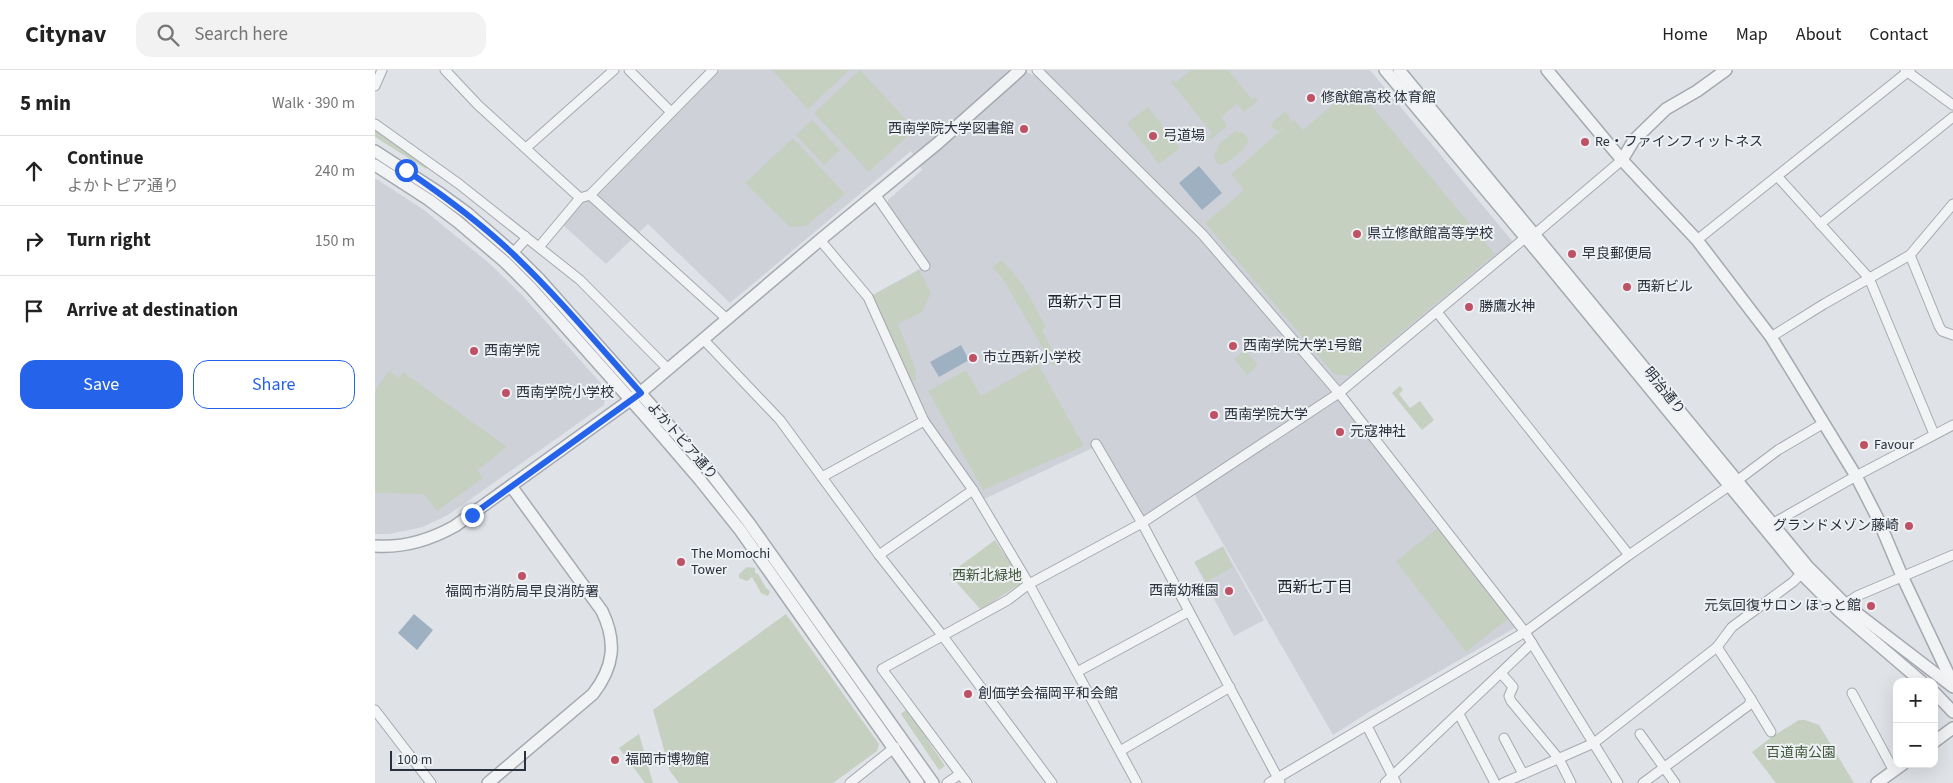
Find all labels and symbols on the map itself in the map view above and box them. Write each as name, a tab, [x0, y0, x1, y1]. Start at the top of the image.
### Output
place label: 修猷館高校 体育館	[1321, 88, 1436, 108]
marker: 修猷館高校 体育館	[1305, 92, 1317, 104]
place label: 西南学院大学図書館	[888, 119, 1014, 139]
marker: 西南学院大学図書館	[1018, 123, 1030, 135]
place label: 弓道場	[1163, 126, 1205, 146]
marker: 弓道場	[1147, 130, 1159, 142]
place label: Re・ファインフィットネス	[1595, 132, 1763, 152]
marker: Re・ファインフィットネス	[1579, 136, 1591, 148]
route start	[395, 159, 418, 182]
place label: 県立修猷館高等学校	[1367, 224, 1493, 244]
marker: 県立修猷館高等学校	[1351, 228, 1363, 240]
place label: 早良郵便局	[1582, 244, 1652, 264]
marker: 早良郵便局	[1566, 248, 1578, 260]
place label: 西新ビル	[1637, 277, 1693, 297]
marker: 西新ビル	[1621, 281, 1633, 293]
district label: 西新六丁目	[1047, 292, 1123, 313]
place label: 勝鷹水神	[1479, 297, 1535, 317]
marker: 勝鷹水神	[1463, 301, 1475, 313]
place label: 西南学院大学1号館	[1243, 336, 1362, 356]
marker: 西南学院大学1号館	[1227, 340, 1239, 352]
place label: 西南学院	[484, 341, 540, 361]
marker: 西南学院	[468, 345, 480, 357]
place label: 市立西新小学校	[983, 348, 1081, 368]
marker: 市立西新小学校	[967, 352, 979, 364]
street label: 明治通り	[1639, 363, 1689, 419]
place label: 西南学院小学校	[516, 383, 614, 403]
marker: 西南学院小学校	[500, 387, 512, 399]
street label: よかトピア通り	[642, 397, 722, 485]
place label: 西南学院大学	[1224, 405, 1308, 425]
marker: 西南学院大学	[1208, 409, 1220, 421]
place label: 元寇神社	[1350, 422, 1406, 442]
marker: 元寇神社	[1334, 426, 1346, 438]
place label: Favour	[1874, 435, 1914, 455]
marker: Favour	[1858, 439, 1870, 451]
route end	[461, 504, 484, 527]
place label: グランドメゾン藤崎	[1773, 516, 1899, 536]
marker: グランドメゾン藤崎	[1903, 520, 1915, 532]
place label: The Momochi Tower	[691, 544, 770, 580]
marker: The Momochi Tower	[675, 556, 687, 568]
park label: 西新北緑地	[952, 566, 1022, 586]
marker: 福岡市消防局早良消防署	[516, 570, 528, 582]
district label: 西新七丁目	[1277, 577, 1353, 598]
place label: 西南幼稚園	[1149, 581, 1219, 601]
place label: 福岡市消防局早良消防署	[445, 582, 599, 602]
marker: 西南幼稚園	[1223, 585, 1235, 597]
place label: 元気回復サロン ほっと館	[1704, 596, 1861, 616]
marker: 元気回復サロン ほっと館	[1865, 600, 1877, 612]
place label: 創価学会福岡平和会館	[978, 684, 1118, 704]
marker: 創価学会福岡平和会館	[962, 688, 974, 700]
park label: 百道南公園	[1766, 743, 1836, 763]
scale bar	[390, 748, 526, 771]
place label: 福岡市博物館	[625, 750, 709, 770]
marker: 福岡市博物館	[609, 754, 621, 766]

